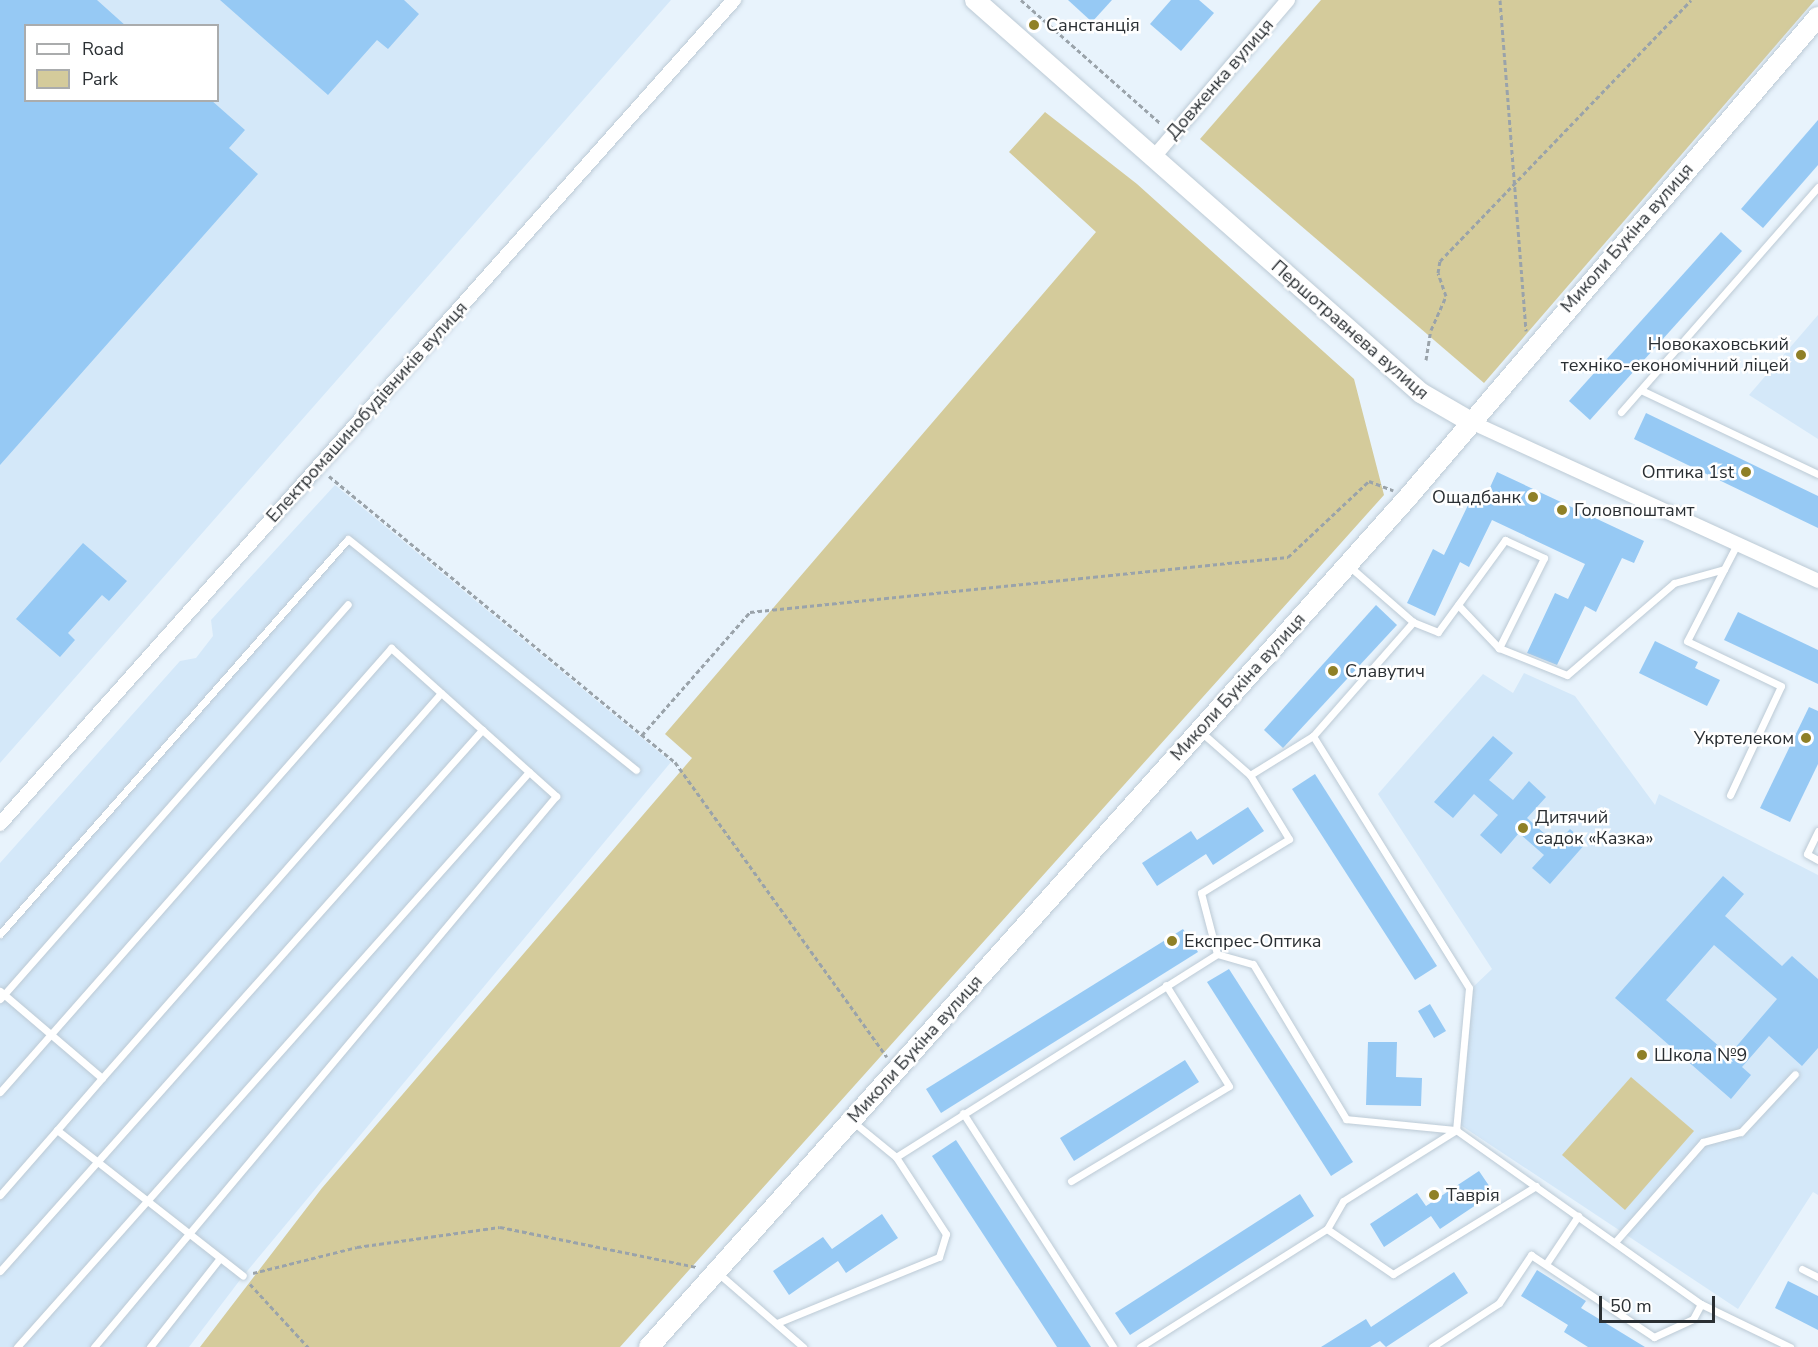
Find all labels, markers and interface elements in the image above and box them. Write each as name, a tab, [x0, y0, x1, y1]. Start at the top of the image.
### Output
place label: Санстанція	[1046, 14, 1140, 36]
street label: Довженка вулиця	[1162, 14, 1278, 144]
marker: Санстанція	[1027, 18, 1041, 32]
legend	[24, 24, 219, 102]
text: Road	[82, 37, 124, 61]
text: Park	[82, 67, 118, 91]
street label: Миколи Букіна вулиця	[1556, 159, 1698, 317]
street label: Першотравнева вулиця	[1267, 256, 1433, 404]
street label: Електромашинобудівників вулиця	[262, 297, 472, 527]
place label: Новокаховський техніко-економічний ліцей	[1561, 334, 1789, 376]
marker: Новокаховський техніко-економічний ліцей	[1794, 348, 1808, 362]
place label: Оптика 1st	[1642, 461, 1734, 483]
marker: Оптика 1st	[1739, 465, 1753, 479]
place label: Ощадбанк	[1432, 486, 1521, 508]
marker: Ощадбанк	[1526, 490, 1540, 504]
place label: Головпоштамт	[1574, 499, 1695, 521]
marker: Головпоштамт	[1555, 503, 1569, 517]
street label: Миколи Букіна вулиця	[1166, 609, 1310, 765]
place label: Славутич	[1345, 660, 1425, 682]
marker: Славутич	[1326, 664, 1340, 678]
place label: Укртелеком	[1694, 727, 1794, 749]
marker: Укртелеком	[1799, 731, 1813, 745]
place label: Дитячий садок «Казка»	[1535, 807, 1653, 850]
marker: Дитячий садок «Казка»	[1516, 821, 1530, 835]
place label: Експрес-Оптика	[1184, 930, 1322, 952]
marker: Експрес-Оптика	[1165, 934, 1179, 948]
street label: Миколи Букіна вулиця	[843, 971, 987, 1127]
place label: Школа №9	[1654, 1044, 1747, 1066]
marker: Школа №9	[1635, 1048, 1649, 1062]
place label: Таврія	[1446, 1184, 1500, 1206]
marker: Таврія	[1427, 1188, 1441, 1202]
scale bar	[1602, 1284, 1718, 1322]
text: 50 m	[1610, 1294, 1652, 1318]

